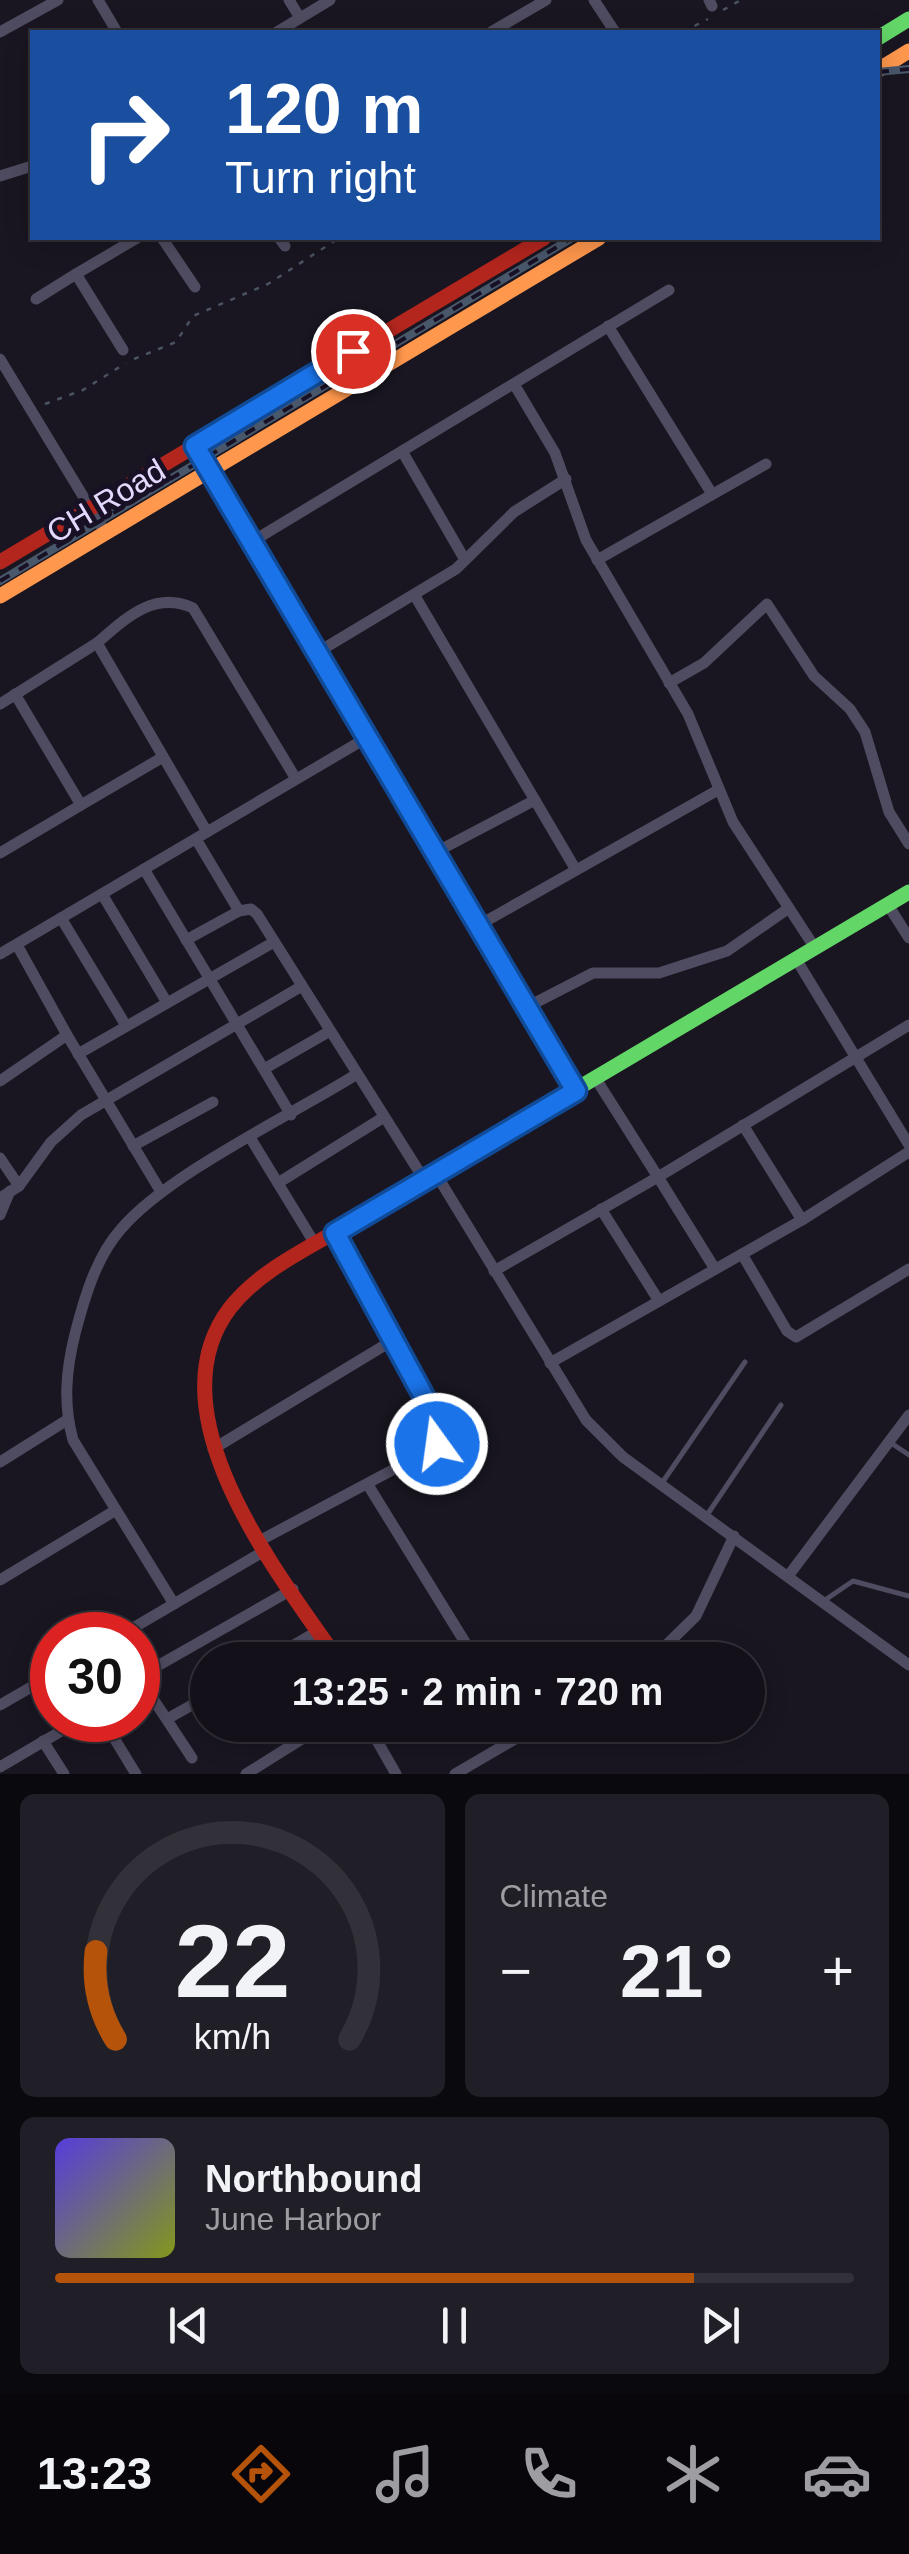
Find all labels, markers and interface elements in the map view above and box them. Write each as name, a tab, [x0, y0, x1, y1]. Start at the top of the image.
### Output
icon: right	[60, 70, 190, 200]
text: 120 m	[225, 70, 423, 148]
text: Turn right	[225, 152, 416, 203]
pin	[311, 309, 396, 394]
icon: arrive	[326, 324, 381, 379]
street label: CH Road	[40, 452, 172, 550]
position arrow	[385, 1392, 489, 1496]
speed limit sign: 30	[30, 1612, 160, 1742]
text: 13:25 · 2 min · 720 m	[292, 1671, 663, 1713]
text: Climate	[500, 1878, 608, 1914]
text: 22	[174, 1903, 290, 2019]
text: 21°	[620, 1929, 733, 2013]
text: −	[500, 1940, 532, 2002]
text: +	[822, 1940, 854, 2002]
text: km/h	[194, 2017, 271, 2057]
text: Northbound	[205, 2158, 422, 2200]
text: June Harbor	[205, 2201, 381, 2237]
icon: previous	[161, 2298, 216, 2353]
icon: pause	[427, 2298, 482, 2353]
icon: next	[693, 2298, 748, 2353]
icon: directions	[226, 2439, 296, 2509]
icon: music	[370, 2439, 440, 2509]
icon: phone	[514, 2439, 584, 2509]
icon: climate	[658, 2439, 728, 2509]
icon: car	[802, 2439, 872, 2509]
text: 13:23	[37, 2448, 152, 2499]

